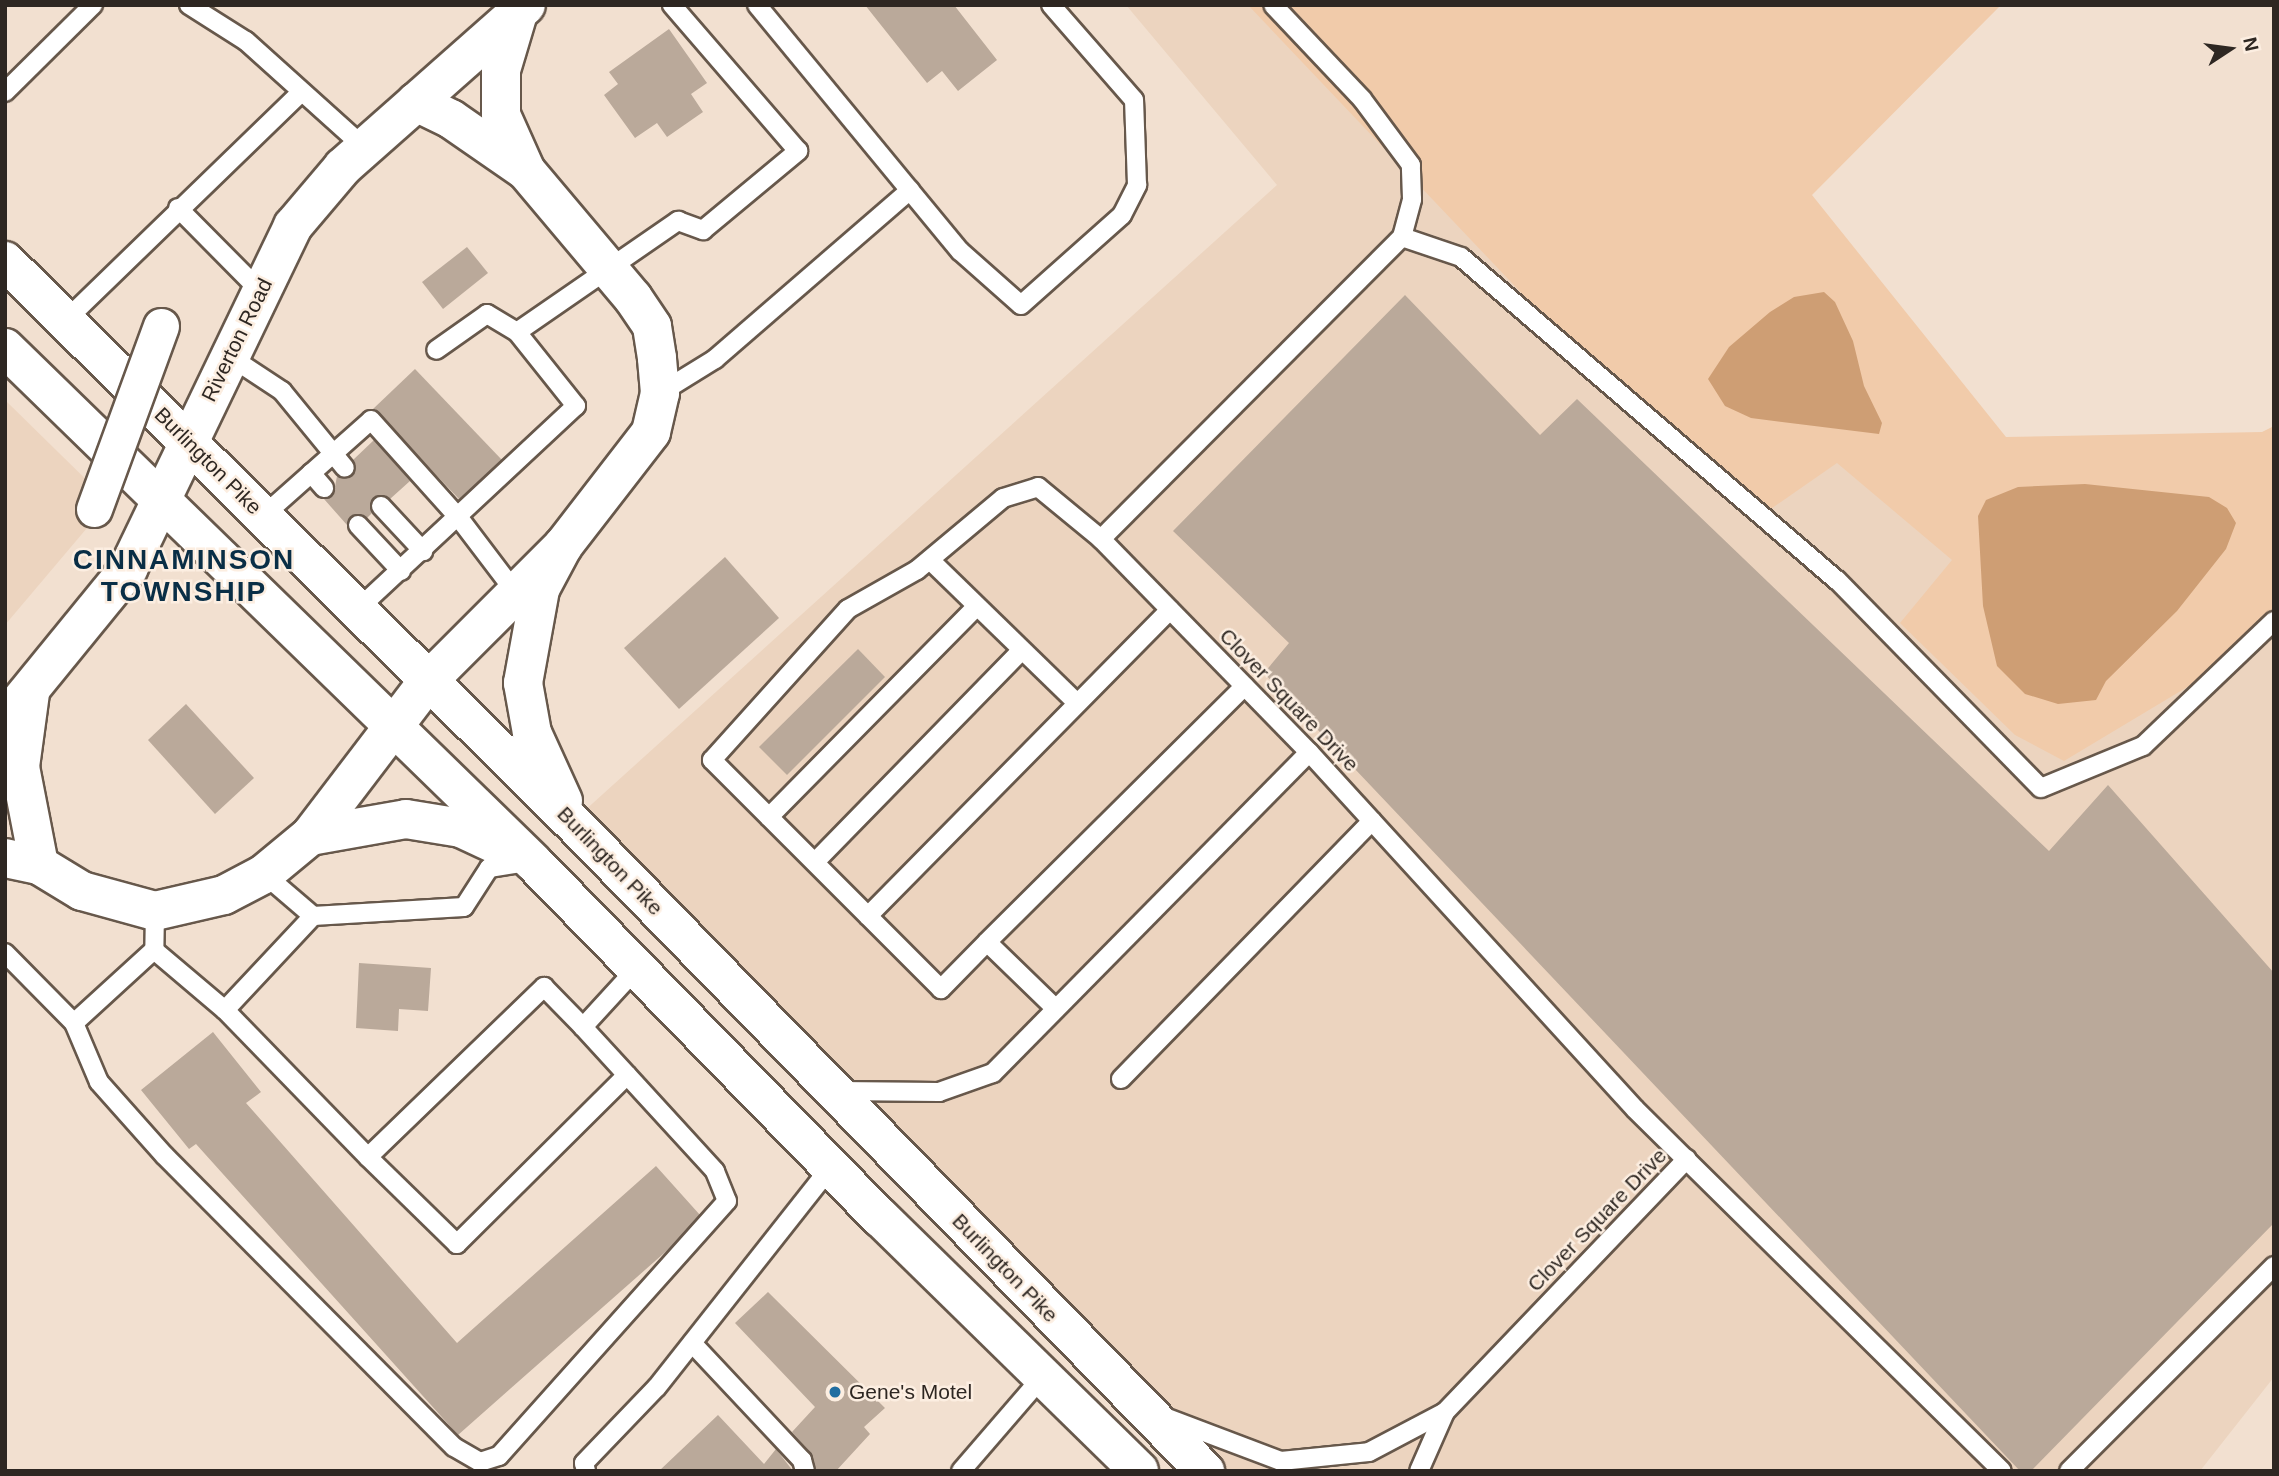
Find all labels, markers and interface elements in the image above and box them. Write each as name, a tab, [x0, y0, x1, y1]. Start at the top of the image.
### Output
north arrow	[2195, 14, 2265, 84]
text: N	[2239, 35, 2263, 53]
street label: Riverton Road	[196, 274, 278, 406]
street label: Burlington Pike	[149, 402, 267, 520]
district label: CINNAMINSON TOWNSHIP	[74, 543, 294, 609]
street label: Clover Square Drive	[1214, 623, 1364, 777]
street label: Burlington Pike	[552, 801, 668, 921]
street label: Clover Square Drive	[1522, 1143, 1672, 1297]
street label: Burlington Pike	[947, 1208, 1063, 1328]
place label: Gene's Motel	[849, 1379, 972, 1405]
marker: Gene's Motel	[827, 1384, 843, 1400]

